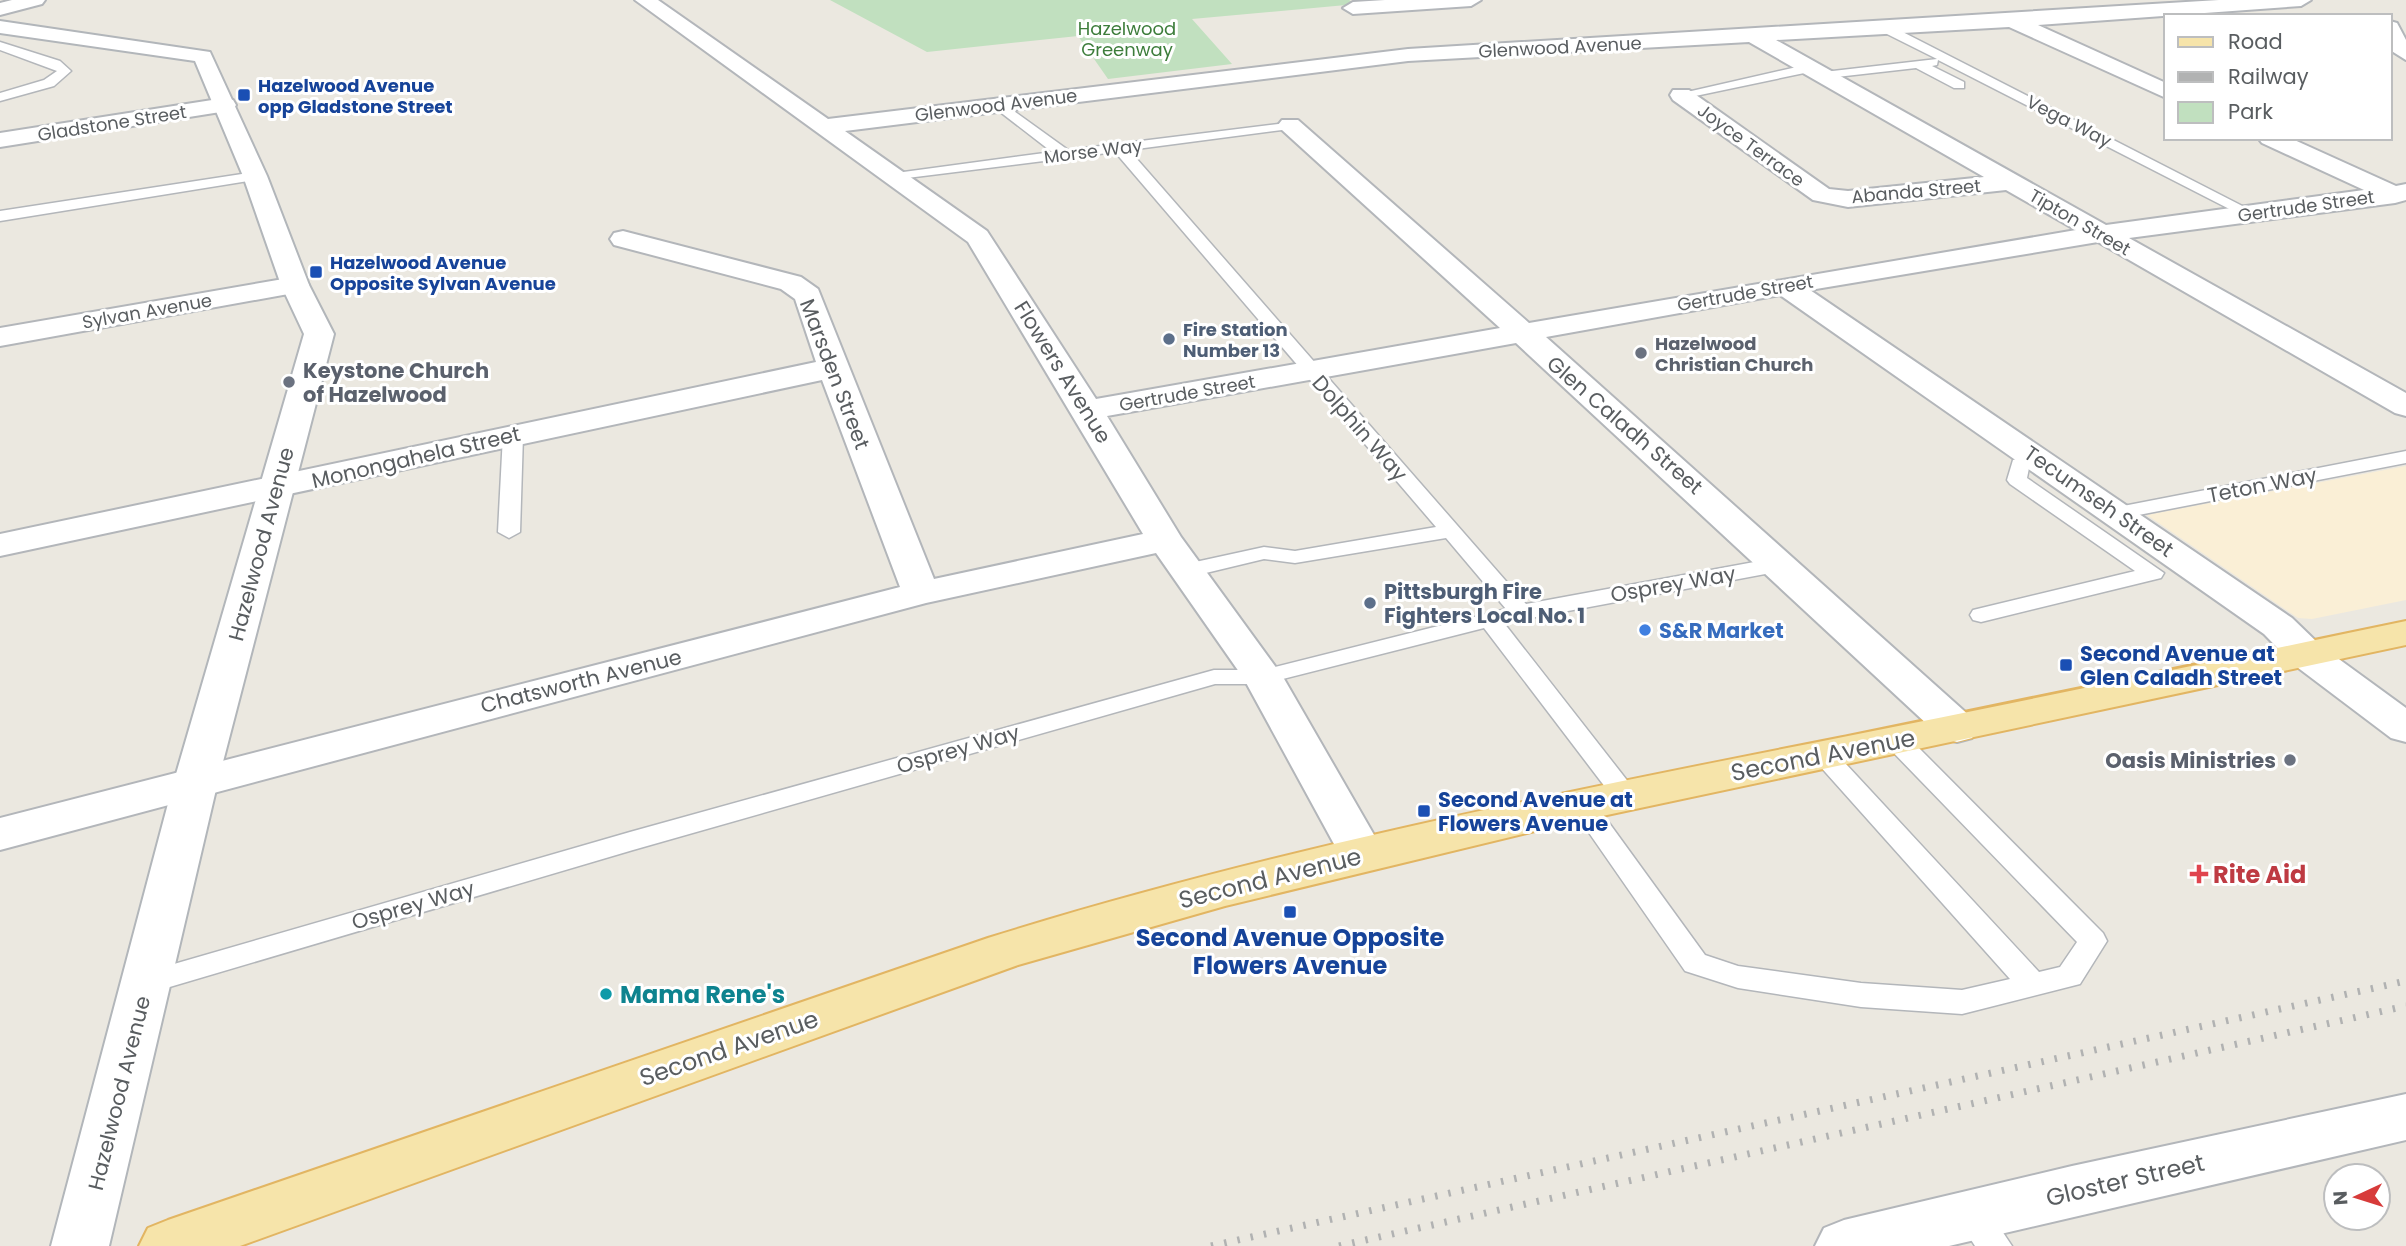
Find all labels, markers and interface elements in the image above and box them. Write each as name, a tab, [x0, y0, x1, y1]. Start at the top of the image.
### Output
legend	[2164, 14, 2392, 140]
park label: Hazelwood Greenway	[1078, 16, 1176, 62]
text: Road	[2228, 27, 2283, 56]
street label: Glenwood Avenue	[1478, 30, 1642, 64]
text: Railway	[2228, 62, 2309, 91]
place label: Hazelwood Avenue opp Gladstone Street	[258, 73, 453, 119]
street label: Glenwood Avenue	[913, 83, 1079, 127]
marker: Hazelwood Avenue opp Gladstone Street	[236, 87, 252, 103]
street label: Vega Way	[2022, 89, 2116, 153]
text: Park	[2228, 97, 2273, 126]
street label: Joyce Terrace	[1692, 98, 1810, 192]
street label: Gladstone Street	[36, 99, 188, 147]
street label: Morse Way	[1042, 133, 1144, 169]
street label: Abanda Street	[1850, 173, 1982, 209]
street label: Tipton Street	[2025, 183, 2135, 261]
street label: Gertrude Street	[2236, 184, 2376, 228]
place label: Hazelwood Avenue Opposite Sylvan Avenue	[330, 250, 556, 296]
marker: Hazelwood Avenue Opposite Sylvan Avenue	[308, 264, 324, 280]
street label: Gertrude Street	[1675, 269, 1815, 317]
street label: Sylvan Avenue	[80, 287, 214, 335]
street label: Marsden Street	[793, 295, 877, 453]
street label: Flowers Avenue	[1008, 295, 1118, 449]
place label: Fire Station Number 13	[1183, 317, 1288, 363]
marker: Fire Station Number 13	[1161, 331, 1177, 347]
place label: Hazelwood Christian Church	[1655, 331, 1813, 377]
marker: Hazelwood Christian Church	[1633, 345, 1649, 361]
street label: Glen Caladh Street	[1541, 349, 1709, 501]
place label: Keystone Church of Hazelwood	[303, 356, 489, 409]
street label: Gertrude Street	[1117, 369, 1257, 417]
street label: Dolphin Way	[1306, 369, 1414, 487]
marker: Keystone Church of Hazelwood	[281, 374, 297, 390]
street label: Monongahela Street	[309, 419, 523, 495]
street label: Tecumseh Street	[2018, 438, 2180, 564]
street label: Hazelwood Avenue	[221, 444, 301, 644]
street label: Teton Way	[2205, 460, 2319, 510]
street label: Osprey Way	[1608, 559, 1738, 609]
place label: Pittsburgh Fire Fighters Local No. 1	[1384, 577, 1585, 630]
marker: Pittsburgh Fire Fighters Local No. 1	[1362, 595, 1378, 611]
place label: S&R Market	[1659, 616, 1784, 645]
marker: S&R Market	[1637, 622, 1653, 638]
place label: Second Avenue at Glen Caladh Street	[2080, 639, 2282, 692]
street label: Chatsworth Avenue	[477, 642, 685, 720]
marker: Second Avenue at Glen Caladh Street	[2058, 657, 2074, 673]
street label: Osprey Way	[893, 718, 1023, 780]
street label: Second Avenue	[1728, 721, 1918, 789]
place label: Oasis Ministries	[2105, 746, 2276, 775]
marker: Oasis Ministries	[2282, 752, 2298, 768]
place label: Second Avenue at Flowers Avenue	[1438, 785, 1633, 838]
marker: Second Avenue at Flowers Avenue	[1416, 803, 1432, 819]
street label: Second Avenue	[1175, 839, 1365, 917]
place label: Rite Aid	[2213, 858, 2306, 891]
marker: Rite Aid	[2191, 866, 2207, 882]
street label: Osprey Way	[348, 874, 478, 936]
marker: Second Avenue Opposite Flowers Avenue	[1282, 904, 1298, 920]
place label: Second Avenue Opposite Flowers Avenue	[1136, 921, 1444, 982]
place label: Mama Rene's	[620, 978, 785, 1011]
marker: Mama Rene's	[598, 986, 614, 1002]
street label: Hazelwood Avenue	[81, 993, 157, 1193]
street label: Second Avenue	[635, 1002, 823, 1094]
street label: Gloster Street	[2043, 1146, 2207, 1214]
north arrow	[2322, 1162, 2392, 1232]
text: N	[2327, 1190, 2355, 1206]

